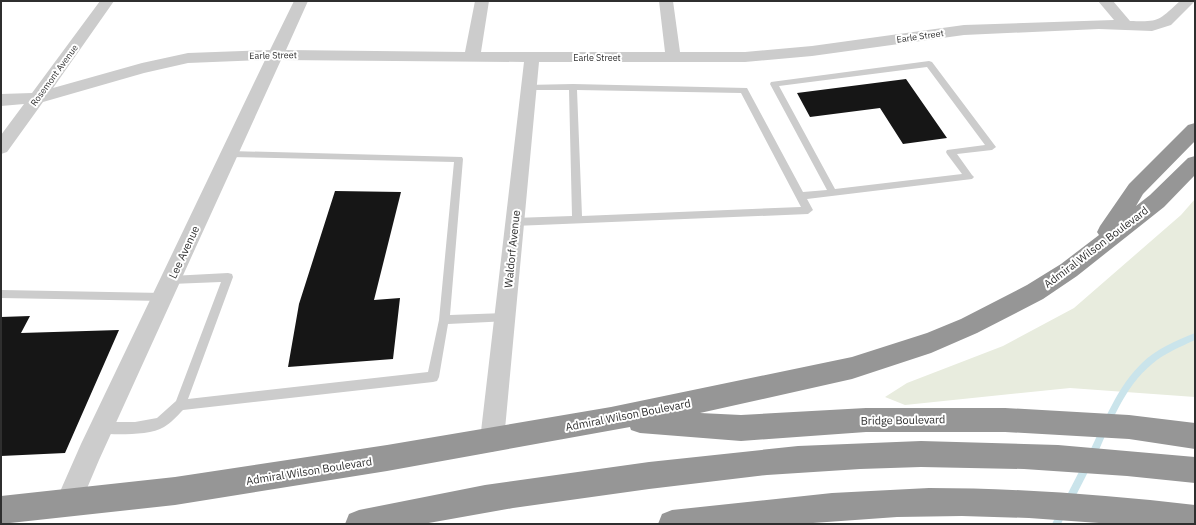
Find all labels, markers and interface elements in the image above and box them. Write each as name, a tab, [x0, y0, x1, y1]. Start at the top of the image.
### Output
street label: Earle Street	[896, 27, 944, 45]
street label: Rosemont Avenue	[28, 42, 80, 108]
street label: Earle Street	[249, 49, 297, 61]
street label: Earle Street	[573, 52, 621, 63]
street label: Admiral Wilson Boulevard	[1041, 203, 1151, 291]
street label: Waldorf Avenue	[501, 209, 523, 289]
street label: Lee Avenue	[166, 223, 202, 281]
street label: Admiral Wilson Boulevard	[564, 396, 692, 434]
street label: Bridge Boulevard	[860, 412, 946, 428]
street label: Admiral Wilson Boulevard	[245, 454, 373, 488]

